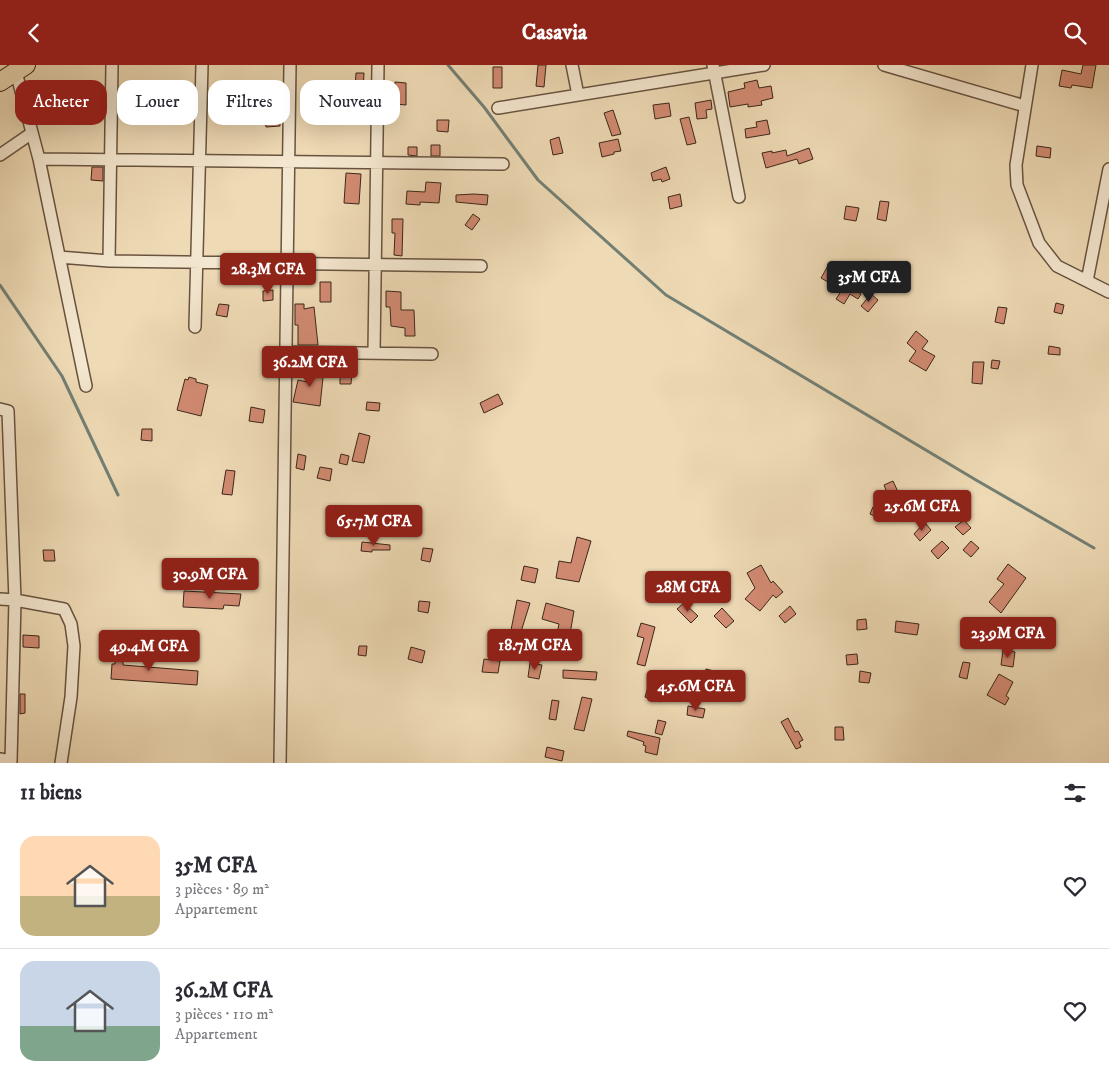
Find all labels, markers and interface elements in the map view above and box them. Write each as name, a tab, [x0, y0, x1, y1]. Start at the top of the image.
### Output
icon: back	[20, 19, 48, 47]
text: Casavia	[522, 19, 587, 46]
icon: search	[1061, 19, 1089, 47]
chip: Acheter	[15, 80, 107, 125]
chip: Louer	[117, 80, 198, 125]
chip: Filtres	[208, 80, 290, 125]
chip: Nouveau	[300, 80, 400, 125]
pin: 28.3M CFA	[211, 253, 325, 295]
text: 28.3M CFA	[231, 259, 305, 279]
pin: 35M CFA	[823, 261, 915, 303]
text: 35M CFA	[838, 267, 900, 287]
pin: 36.2M CFA	[253, 345, 367, 388]
text: 36.2M CFA	[273, 352, 347, 372]
pin: 25.6M CFA	[865, 489, 979, 532]
text: 25.6M CFA	[884, 496, 960, 516]
pin: 65.7M CFA	[317, 505, 431, 547]
text: 65.7M CFA	[336, 511, 412, 531]
pin: 30.9M CFA	[153, 557, 267, 600]
text: 30.9M CFA	[173, 564, 247, 584]
pin: 28M CFA	[642, 571, 734, 613]
text: 28M CFA	[656, 577, 720, 597]
pin: 23.9M CFA	[951, 617, 1065, 659]
text: 23.9M CFA	[971, 623, 1045, 643]
pin: 49.4M CFA	[92, 629, 206, 672]
pin: 18.7M CFA	[478, 629, 592, 671]
text: 18.7M CFA	[498, 635, 572, 655]
text: 49.4M CFA	[110, 636, 188, 656]
pin: 45.6M CFA	[639, 669, 753, 712]
text: 45.6M CFA	[658, 676, 734, 696]
icon: filters	[1061, 779, 1089, 807]
text: 11 biens	[20, 780, 82, 806]
text: 35M CFA	[175, 853, 257, 879]
icon: home	[60, 856, 120, 916]
icon: heart	[1061, 872, 1089, 900]
text: 3 pièces · 89 m²	[175, 879, 269, 899]
text: Appartement	[175, 899, 258, 919]
text: 36.2M CFA	[175, 978, 272, 1004]
icon: home	[60, 981, 120, 1041]
icon: heart	[1061, 997, 1089, 1025]
text: 3 pièces · 110 m²	[175, 1004, 273, 1024]
text: Appartement	[175, 1024, 258, 1044]

